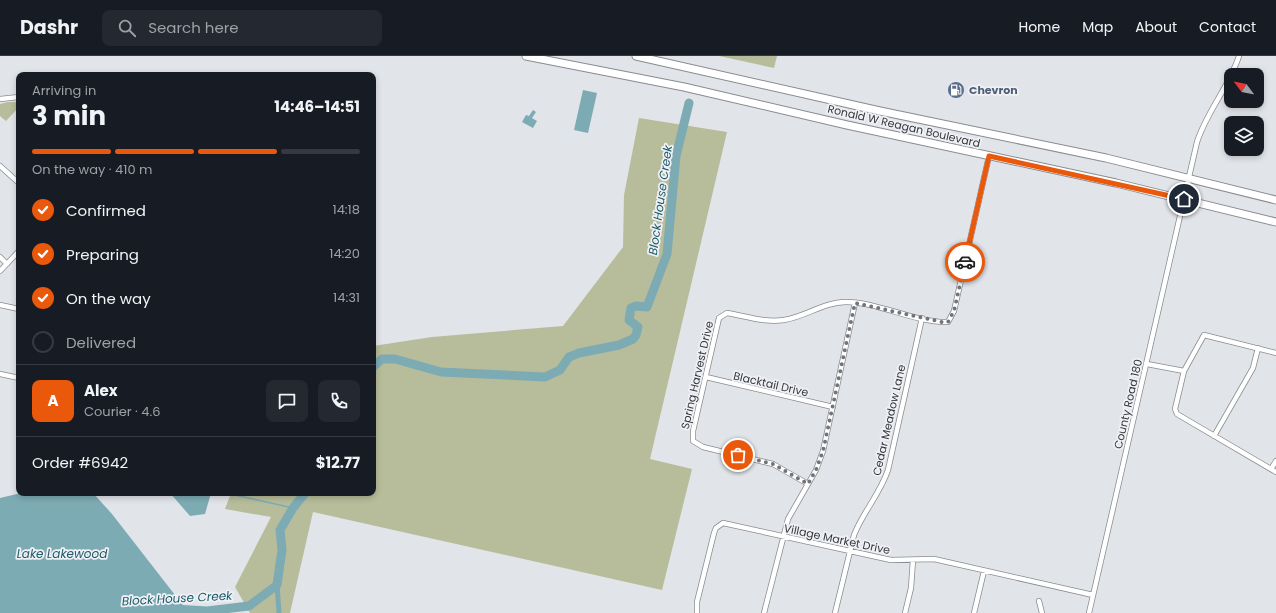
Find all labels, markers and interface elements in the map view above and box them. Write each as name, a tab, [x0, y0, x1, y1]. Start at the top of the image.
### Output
search box	[102, 10, 382, 46]
text: Dashr	[20, 14, 78, 41]
icon: search	[116, 17, 138, 39]
text: Search here	[148, 17, 239, 38]
text: Home	[1018, 17, 1060, 37]
text: Map	[1082, 17, 1113, 37]
text: About	[1135, 17, 1177, 37]
text: Contact	[1199, 17, 1256, 37]
north arrow	[1224, 68, 1264, 108]
map controls	[1224, 68, 1264, 156]
fuel station icon: Chevron	[946, 80, 966, 100]
text: Arriving in	[32, 81, 96, 100]
place label: Chevron	[969, 82, 1018, 98]
text: 14:46–14:51	[274, 96, 360, 117]
text: 3 min	[32, 98, 106, 134]
street label: Ronald W Reagan Boulevard	[826, 101, 982, 151]
button: layers	[1224, 116, 1264, 156]
water label: Block House Creek	[644, 143, 676, 256]
text: On the way · 410 m	[32, 160, 152, 179]
pin	[1167, 182, 1201, 216]
icon: home	[1173, 188, 1195, 210]
icon: check	[32, 199, 54, 221]
text: Confirmed	[66, 200, 146, 221]
text: 14:18	[333, 200, 360, 219]
courier	[945, 242, 985, 282]
icon: check	[32, 243, 54, 265]
text: Preparing	[66, 244, 139, 265]
text: 14:20	[329, 244, 360, 263]
icon: car	[954, 251, 976, 273]
icon: check	[32, 287, 54, 309]
text: On the way	[66, 288, 151, 309]
text: 14:31	[333, 288, 360, 307]
street label: Spring Harvest Drive	[677, 319, 717, 431]
text: Delivered	[66, 332, 136, 353]
street label: County Road 180	[1110, 357, 1146, 450]
street label: Cedar Meadow Lane	[868, 363, 910, 477]
street label: Blacktail Drive	[732, 368, 810, 400]
text: Alex	[84, 380, 118, 401]
button: chat	[266, 380, 308, 422]
button: phone	[318, 380, 360, 422]
text: A	[47, 390, 59, 411]
text: Courier · 4.6	[84, 402, 161, 421]
pin	[721, 438, 755, 472]
icon: bag	[727, 444, 749, 466]
text: Order #6942	[32, 452, 128, 473]
text: $12.77	[316, 452, 360, 473]
street label: Village Market Drive	[782, 520, 892, 558]
water label: Lake Lakewood	[17, 545, 108, 562]
water label: Block House Creek	[121, 587, 234, 609]

